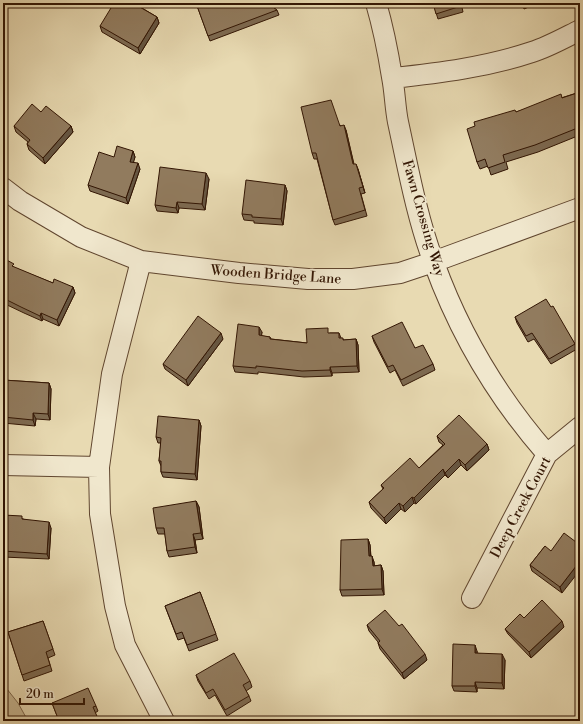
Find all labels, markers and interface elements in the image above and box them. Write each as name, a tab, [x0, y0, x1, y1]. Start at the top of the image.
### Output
street label: Fawn Crossing Way	[398, 158, 448, 279]
street label: Wooden Bridge Lane	[209, 261, 342, 289]
street label: Deep Creek Court	[486, 453, 555, 561]
scale bar	[20, 680, 84, 706]
text: 20 m	[26, 687, 54, 702]

